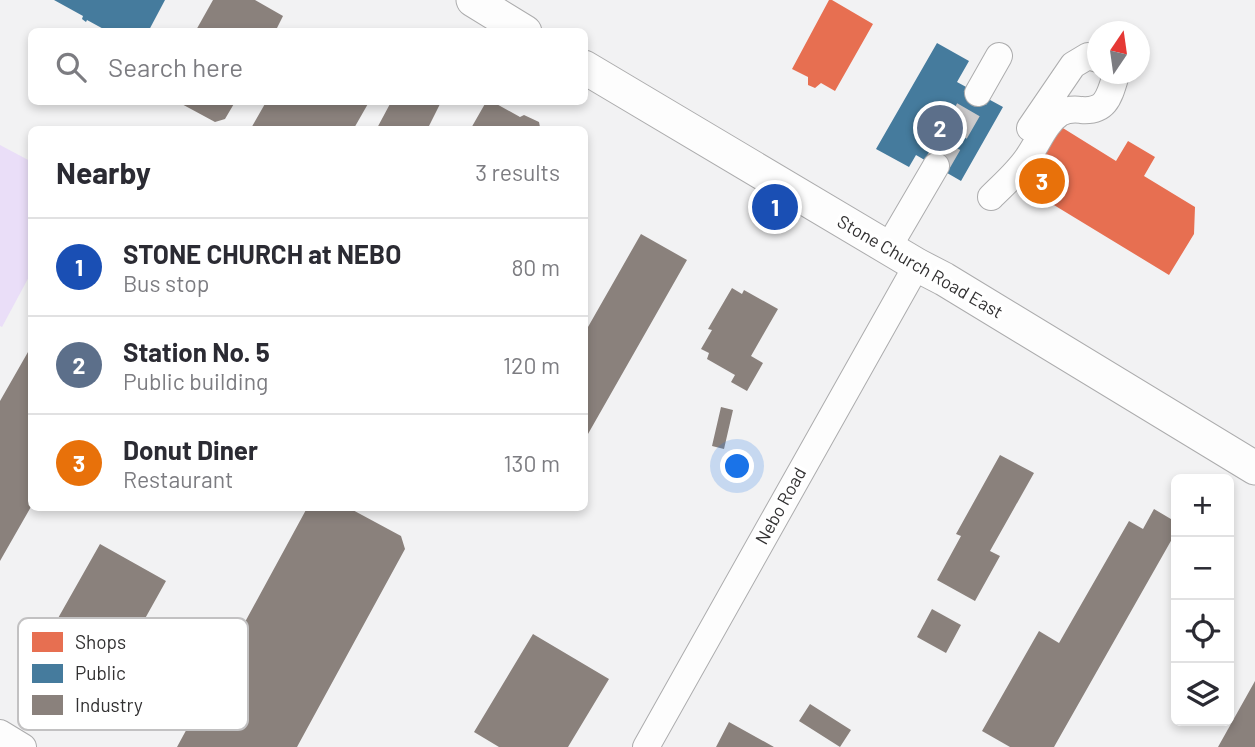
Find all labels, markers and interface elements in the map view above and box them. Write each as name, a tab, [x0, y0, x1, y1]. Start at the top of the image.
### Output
north arrow	[1087, 21, 1150, 84]
search box	[28, 28, 588, 105]
icon: search	[52, 48, 90, 86]
text: Search here	[108, 51, 243, 82]
pin: 2	[917, 102, 963, 154]
text: Nearby	[56, 154, 151, 190]
pin: 3	[1019, 155, 1065, 207]
text: 3 results	[475, 158, 560, 186]
pin: 1	[752, 181, 798, 233]
street label: Stone Church Road East	[834, 210, 1007, 323]
text: STONE CHURCH at NEBO	[123, 238, 401, 269]
text: 1	[75, 253, 83, 281]
text: 80 m	[511, 253, 560, 281]
text: Bus stop	[123, 269, 209, 297]
text: Station No. 5	[123, 336, 270, 367]
text: 2	[73, 351, 85, 379]
text: 120 m	[503, 351, 560, 379]
text: Public building	[123, 367, 268, 395]
text: Donut Diner	[123, 434, 258, 465]
text: 3	[73, 449, 85, 477]
text: 130 m	[503, 449, 560, 477]
your location	[720, 449, 754, 483]
street label: Nebo Road	[750, 463, 810, 548]
text: Restaurant	[123, 465, 233, 493]
map controls	[1171, 474, 1234, 726]
button: +	[1171, 474, 1234, 537]
button: −	[1171, 537, 1234, 600]
button: locate	[1171, 600, 1234, 663]
legend	[18, 618, 248, 730]
text: Shops	[75, 630, 126, 653]
text: Public	[75, 661, 126, 684]
button: layers	[1171, 663, 1234, 726]
text: Industry	[75, 693, 143, 716]

